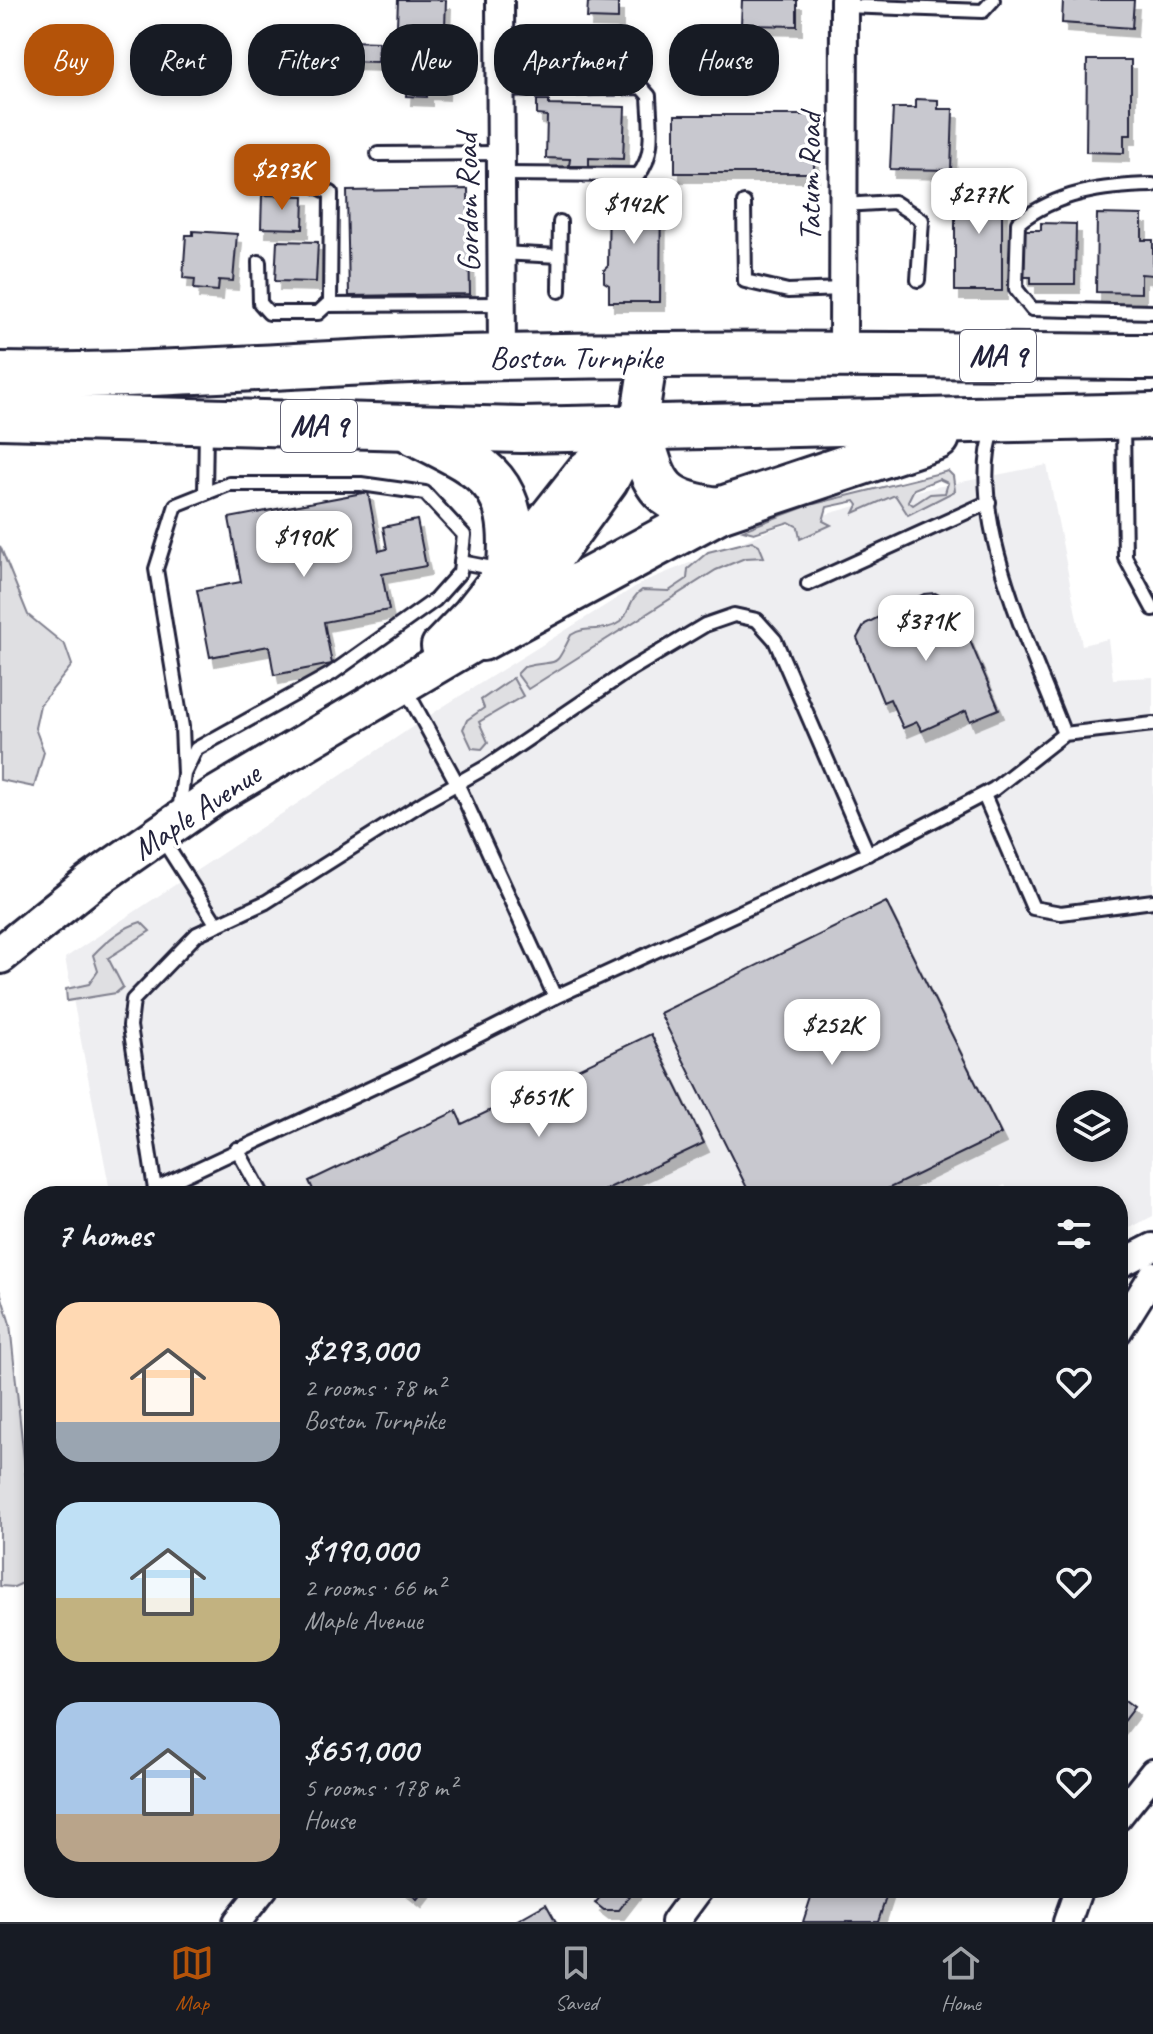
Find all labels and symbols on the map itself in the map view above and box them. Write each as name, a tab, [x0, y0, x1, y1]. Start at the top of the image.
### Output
street label: Tatum Road	[789, 108, 830, 242]
street label: Gordon Road	[446, 129, 489, 273]
pin: $293K	[226, 144, 338, 212]
pin: $277K	[923, 168, 1035, 236]
pin: $142K	[578, 178, 690, 246]
road number: MA 9	[960, 330, 1036, 382]
street label: Boston Turnpike	[490, 337, 665, 378]
road number: MA 9	[281, 400, 357, 452]
pin: $190K	[248, 511, 360, 579]
pin: $371K	[870, 595, 982, 663]
street label: Maple Avenue	[124, 752, 270, 869]
pin: $252K	[776, 999, 888, 1067]
pin: $651K	[483, 1071, 595, 1139]

